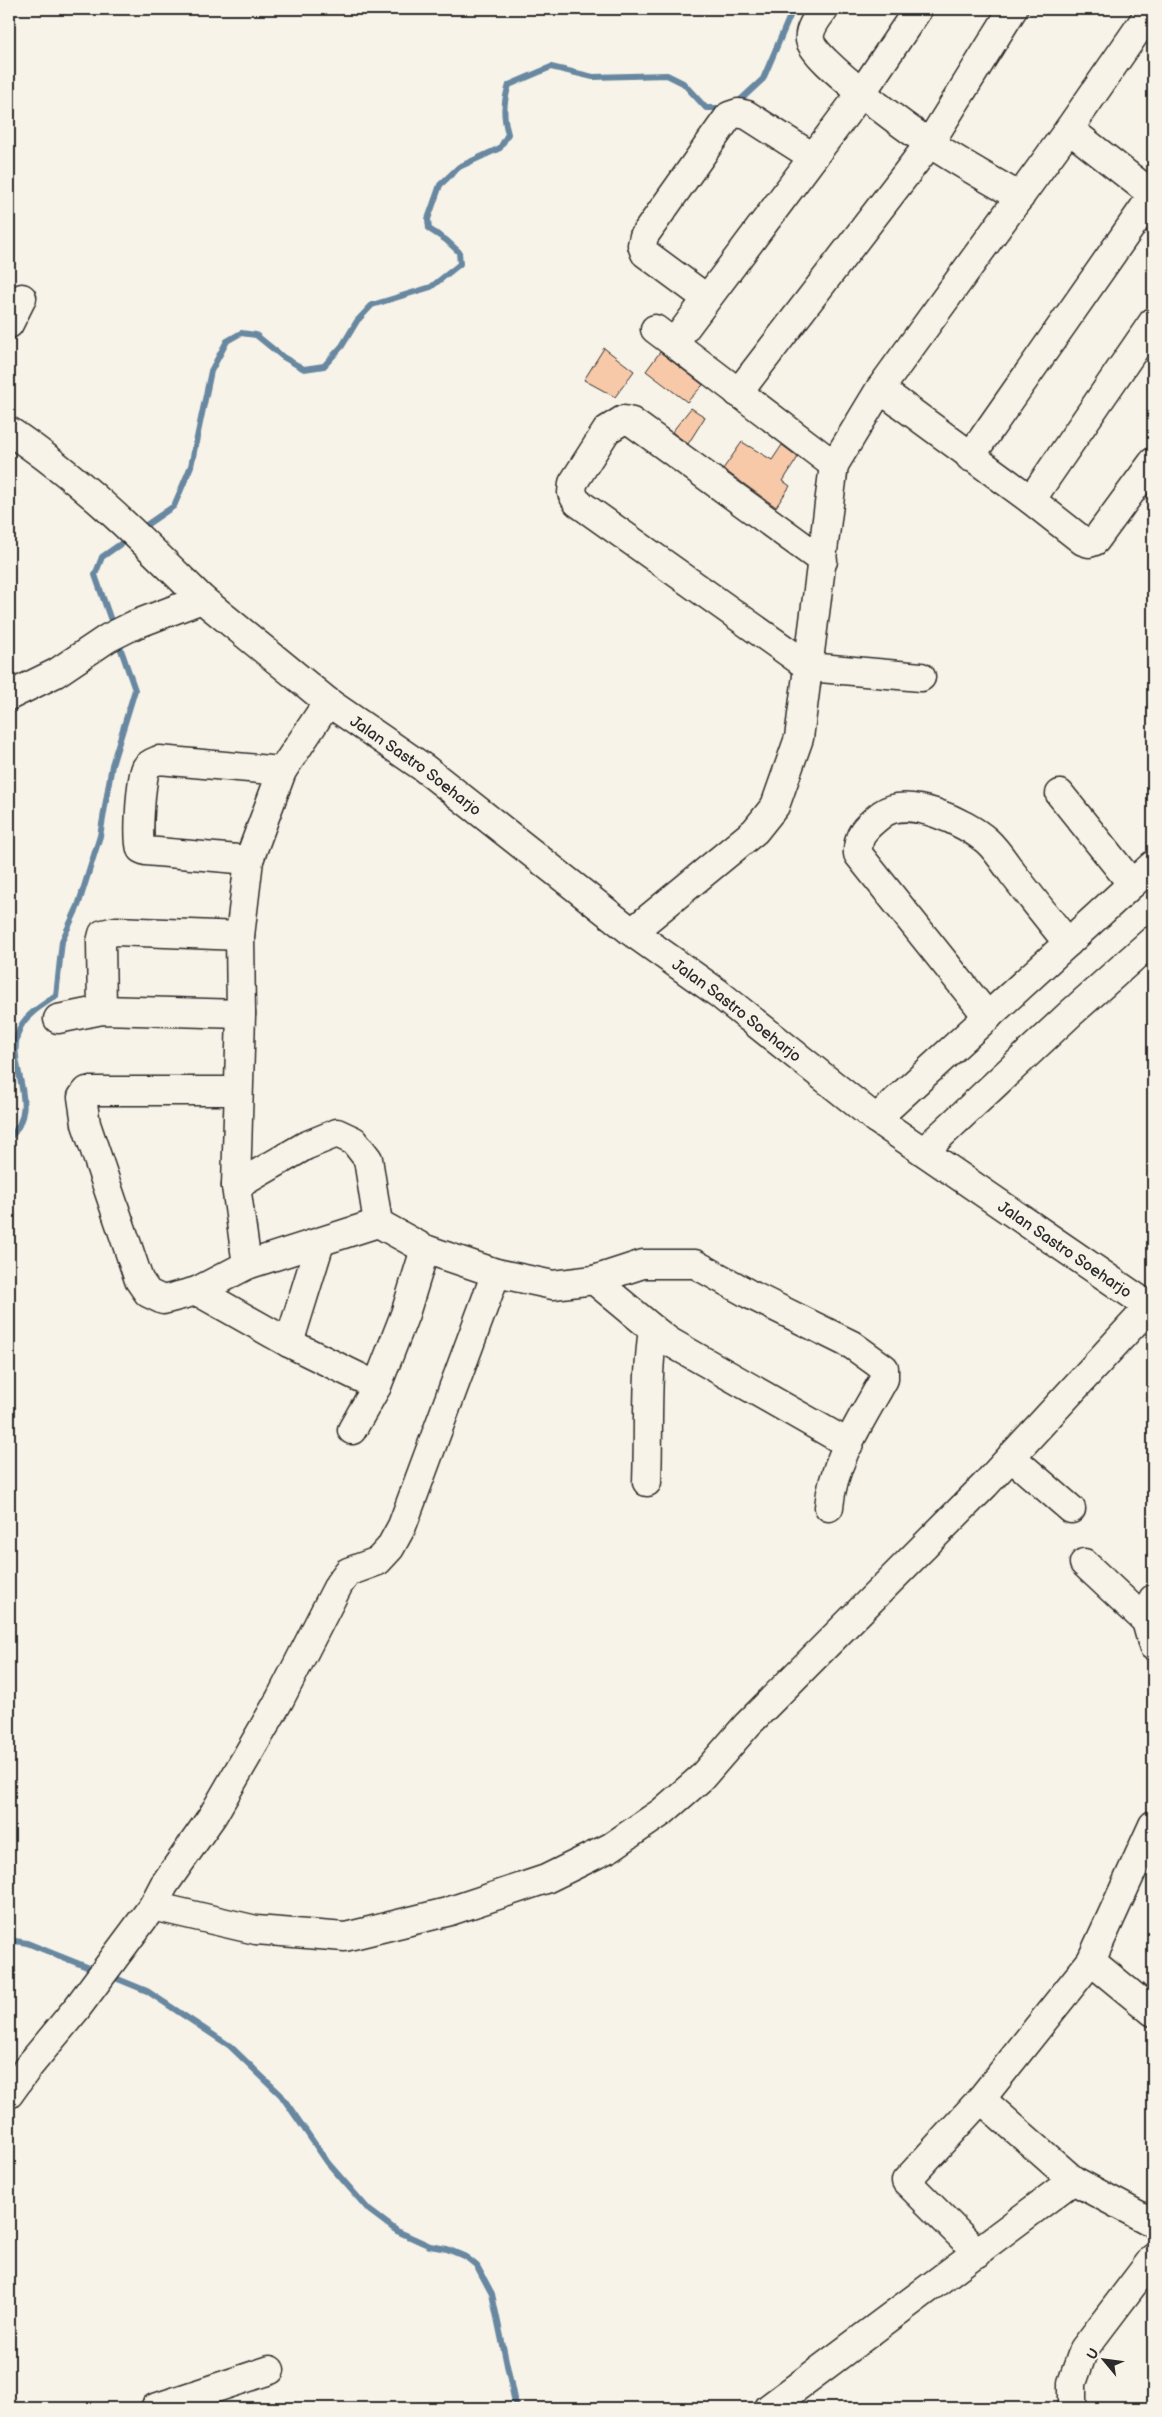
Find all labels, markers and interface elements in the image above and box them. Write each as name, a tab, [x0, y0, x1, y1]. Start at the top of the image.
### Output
street label: Jalan Sastro Soeharjo	[346, 712, 485, 820]
street label: Jalan Sastro Soeharjo	[668, 956, 805, 1067]
street label: Jalan Sastro Soeharjo	[994, 1198, 1135, 1302]
north arrow	[1080, 2334, 1130, 2384]
text: U	[1083, 2345, 1103, 2362]

